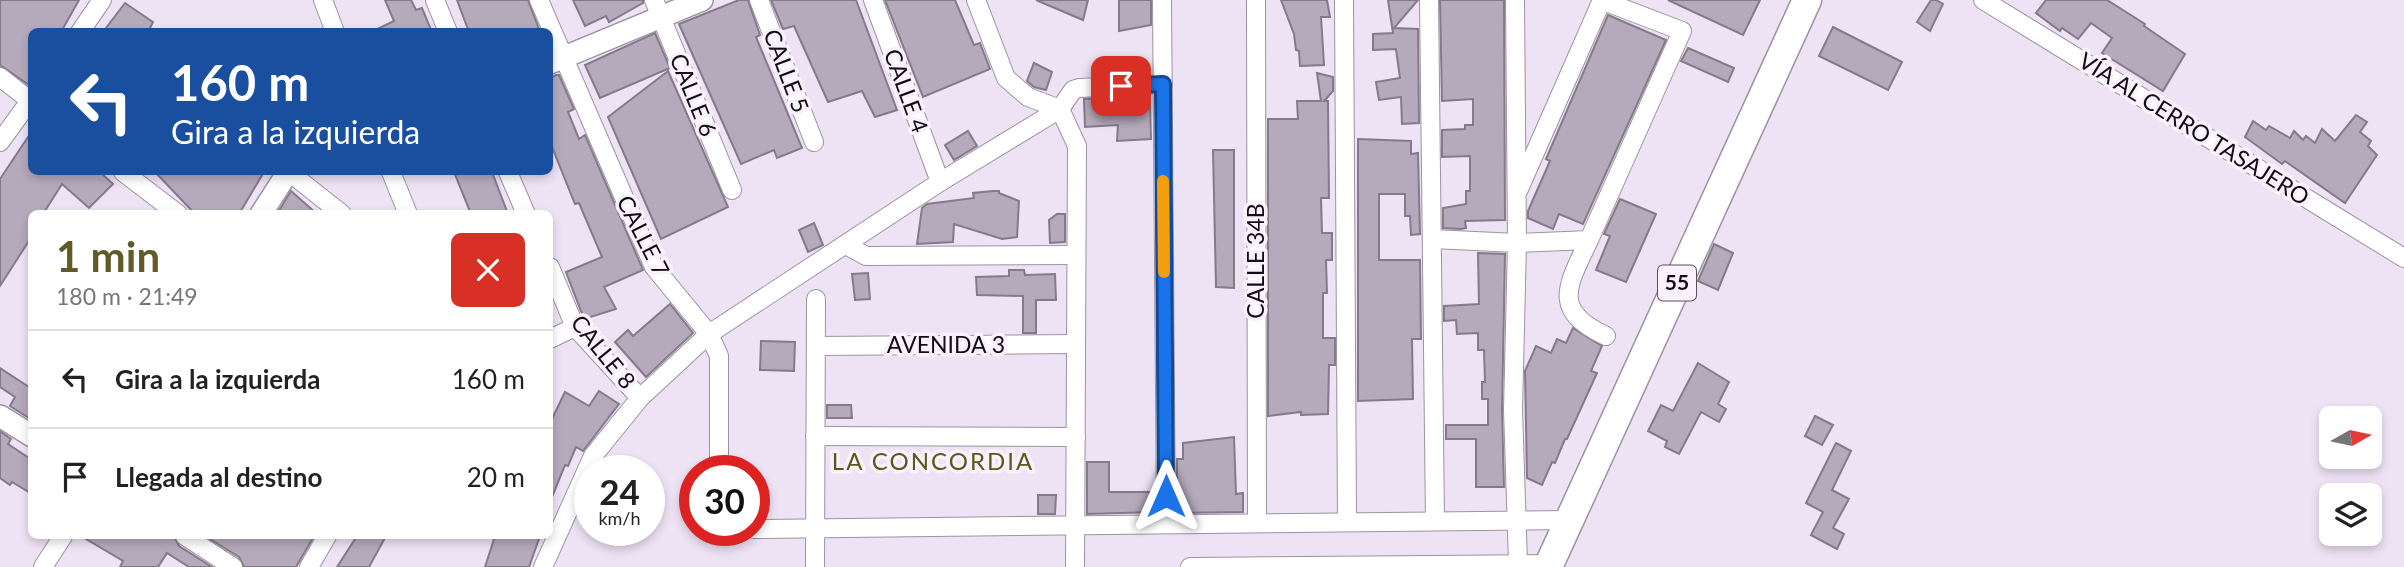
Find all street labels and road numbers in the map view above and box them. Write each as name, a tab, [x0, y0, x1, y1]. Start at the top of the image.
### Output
street label: CALLE 5	[758, 25, 816, 116]
street label: CALLE 4	[879, 45, 935, 136]
street label: VÍA AL CERRO TASAJERO	[2074, 46, 2315, 211]
street label: CALLE 6	[665, 49, 723, 140]
street label: CALLE 7	[612, 190, 676, 281]
street label: CALLE 34B	[1241, 203, 1269, 319]
road number: 55	[1658, 266, 1696, 300]
street label: CALLE 8	[565, 309, 642, 394]
street label: AVENIDA 3	[887, 330, 1005, 358]

